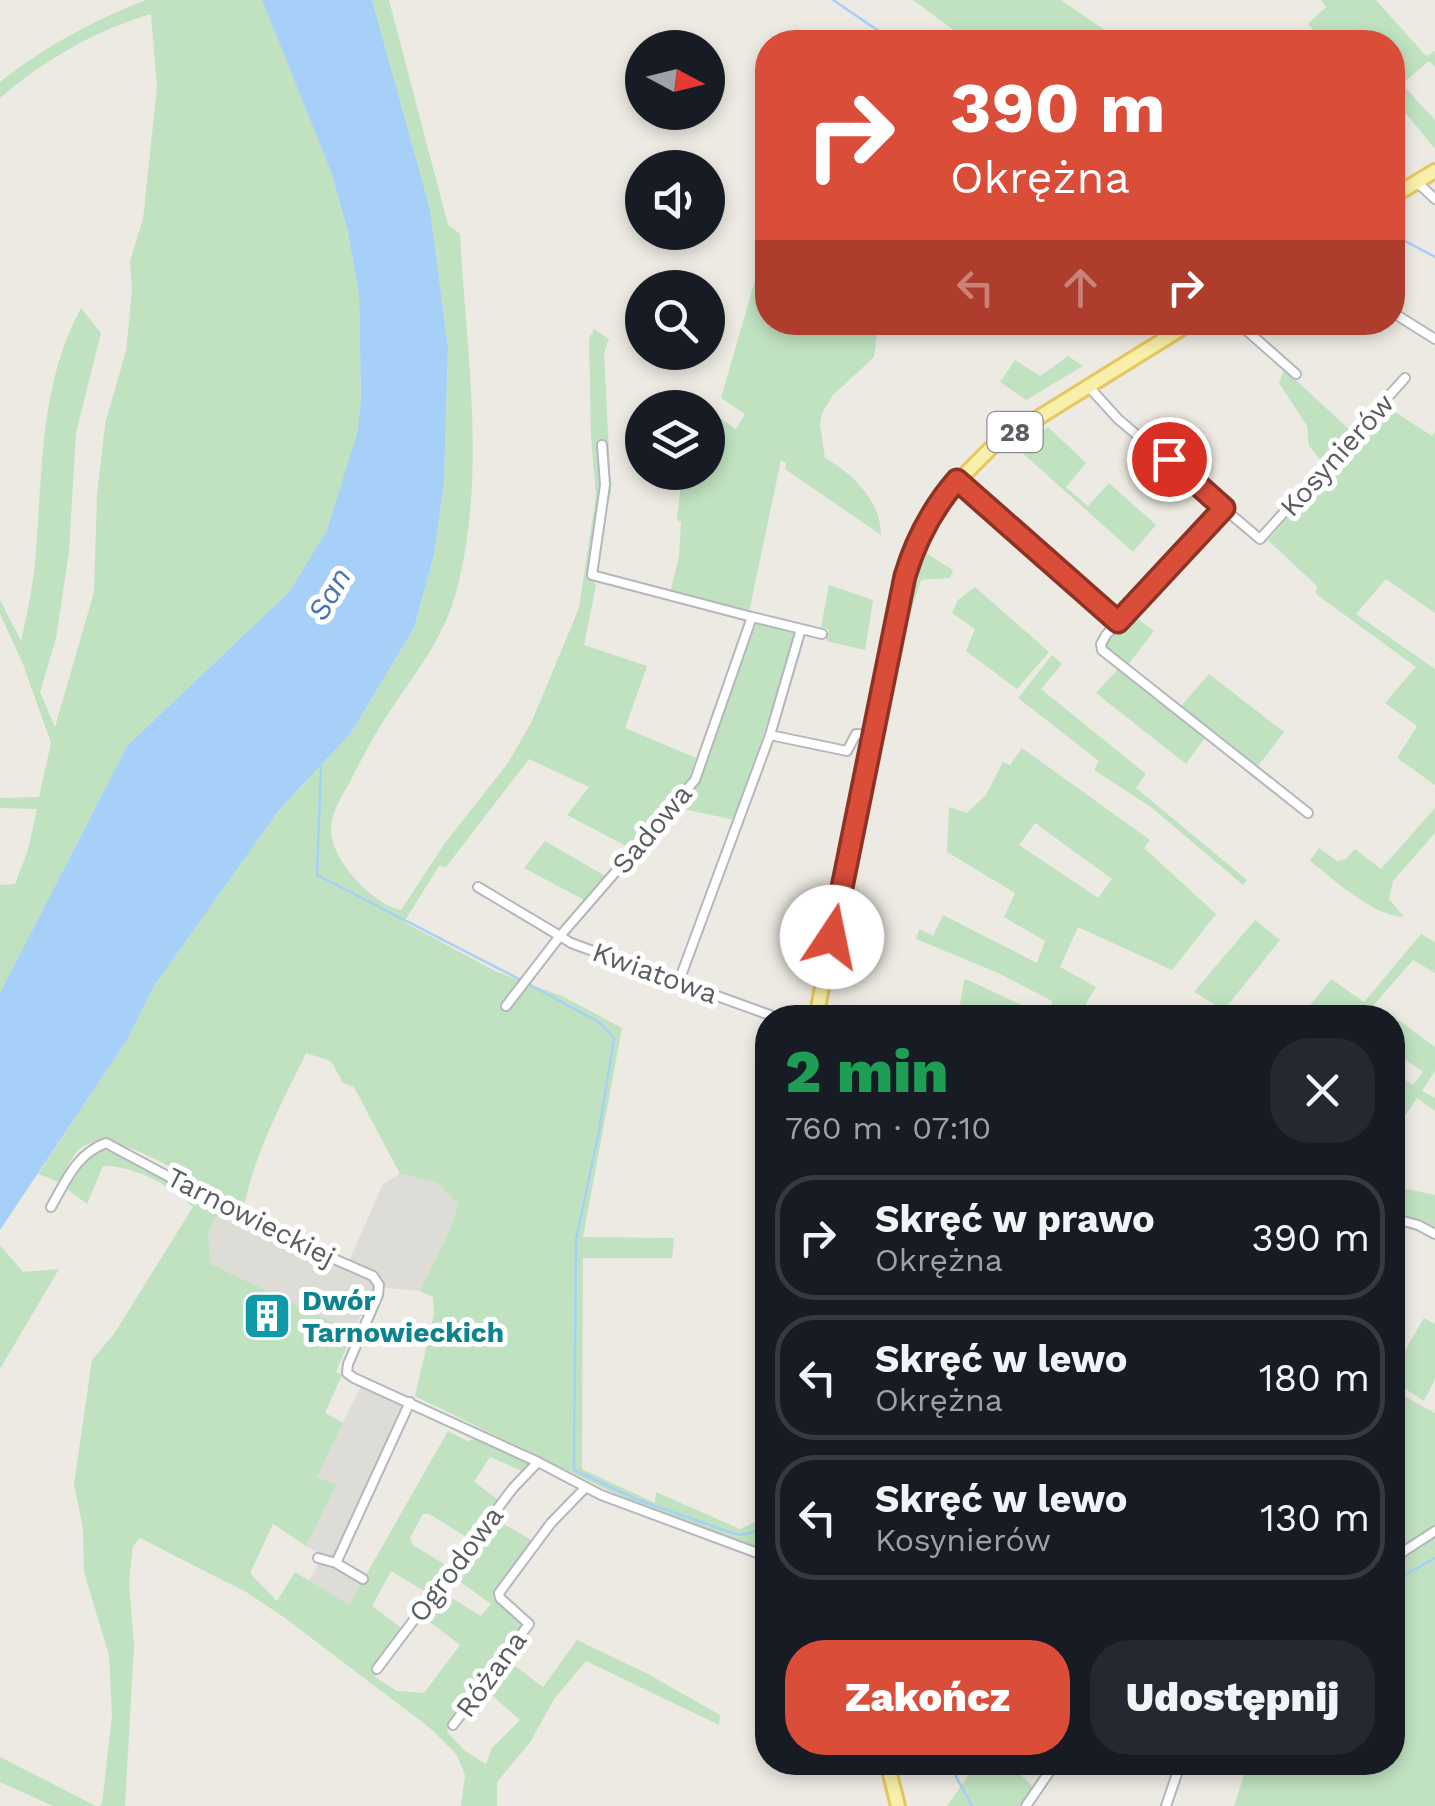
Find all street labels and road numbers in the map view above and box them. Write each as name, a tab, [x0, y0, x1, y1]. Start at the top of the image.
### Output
street label: Kosynierów	[1273, 387, 1401, 523]
road number: 28	[988, 412, 1042, 452]
street label: Sadowa	[605, 778, 699, 880]
street label: Kwiatowa	[588, 935, 722, 1011]
street label: Tarnowieckiej	[161, 1160, 341, 1274]
street label: Ogrodowa	[402, 1499, 510, 1628]
street label: Różana	[449, 1624, 533, 1724]

